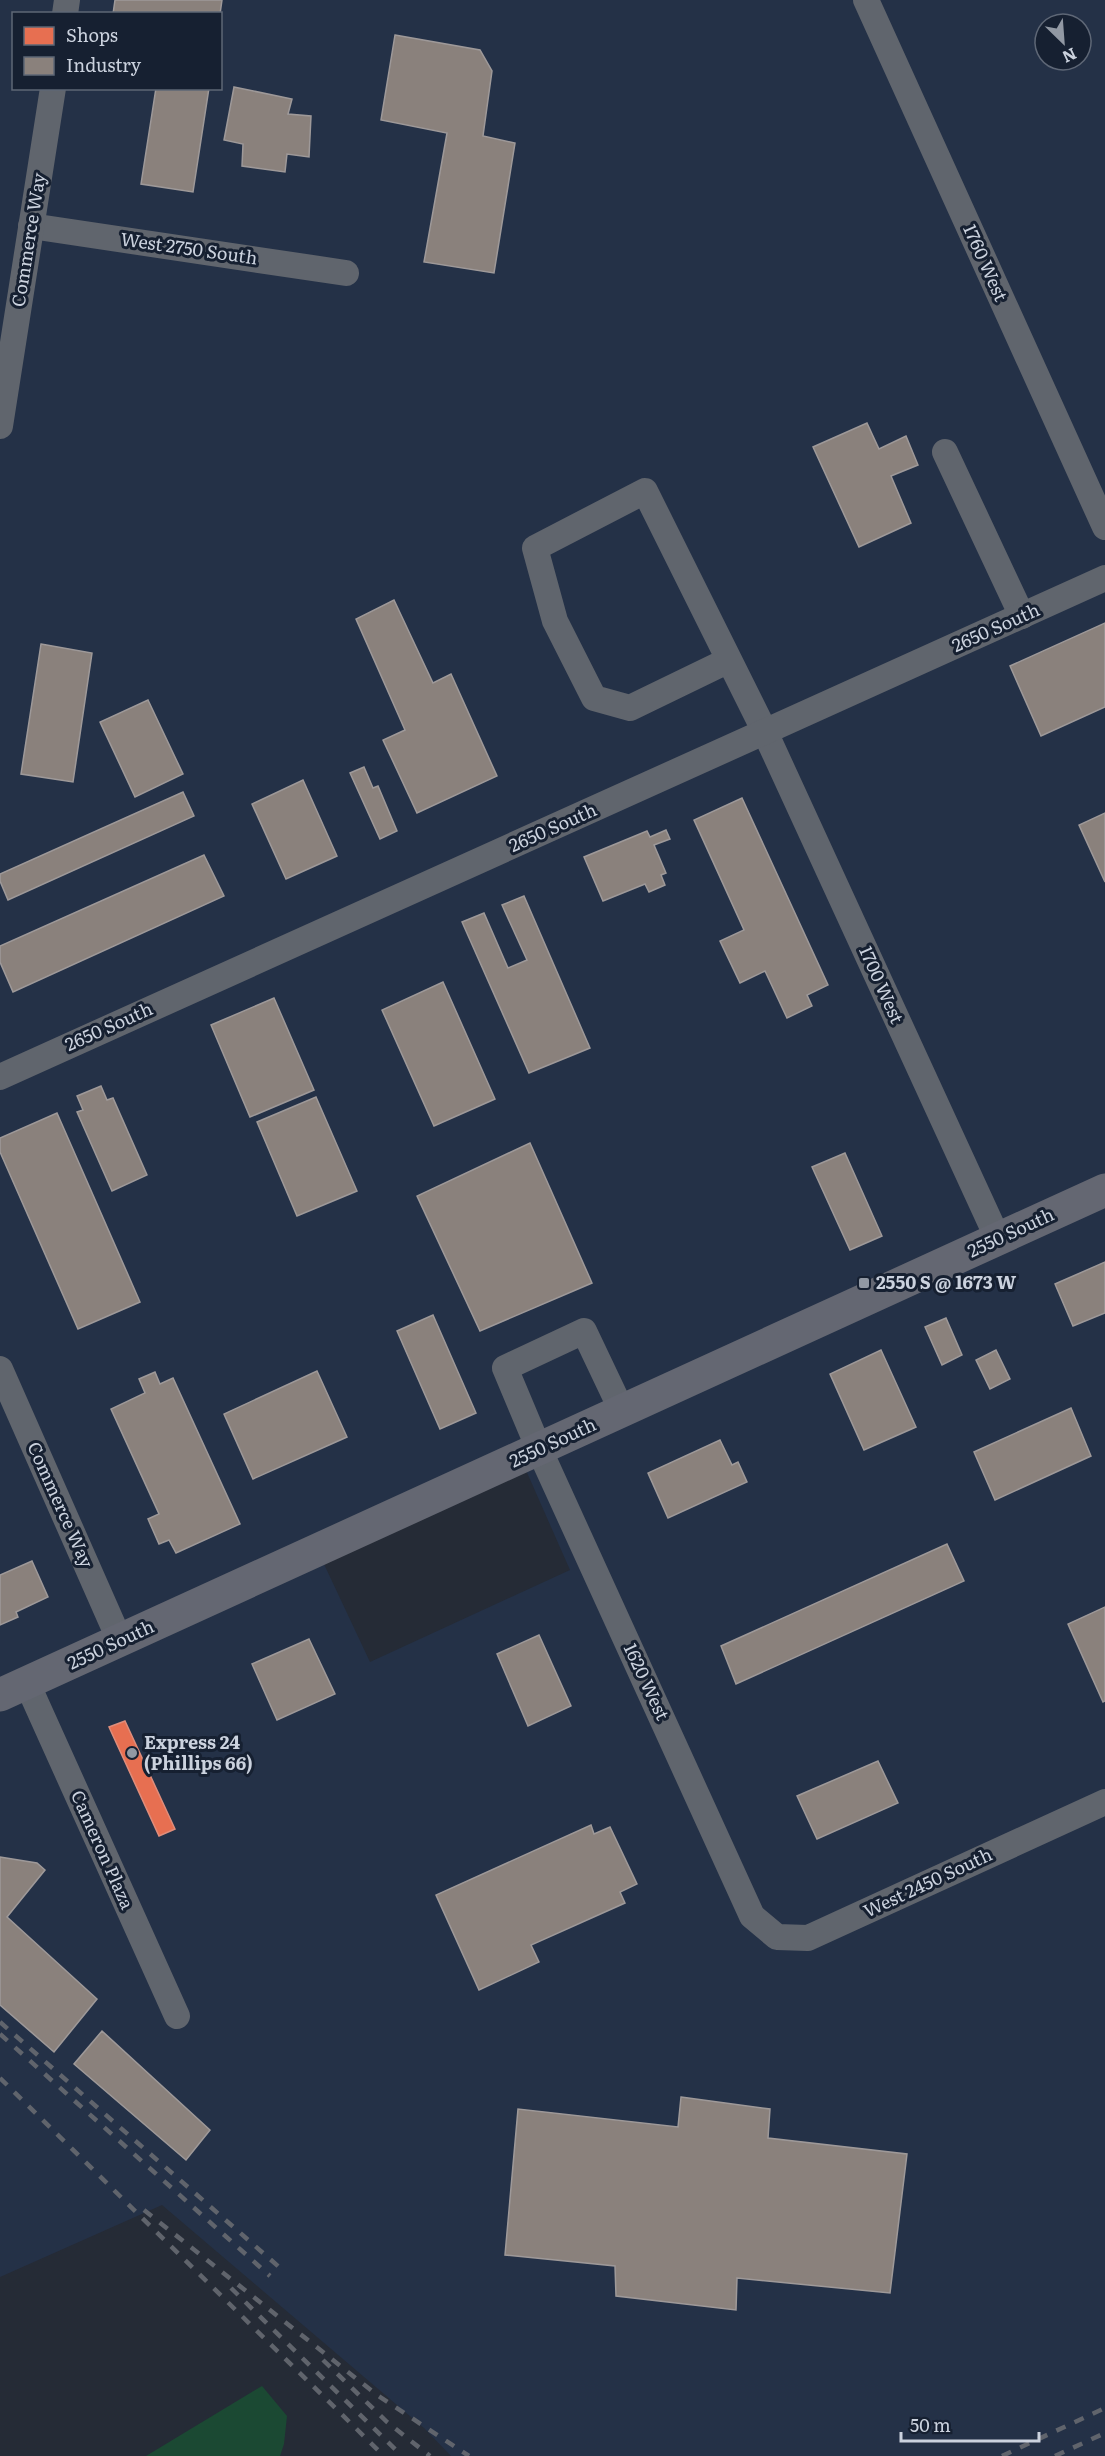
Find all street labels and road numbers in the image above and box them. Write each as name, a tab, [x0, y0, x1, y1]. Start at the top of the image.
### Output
street label: Commerce Way	[4, 170, 52, 309]
street label: 1760 West	[957, 219, 1016, 306]
street label: West 2750 South	[119, 225, 259, 270]
street label: 2650 South	[947, 595, 1044, 658]
street label: 2650 South	[504, 795, 601, 858]
street label: 1700 West	[853, 941, 912, 1028]
street label: 2650 South	[60, 994, 157, 1057]
street label: 2550 South	[963, 1200, 1058, 1263]
street label: 2550 South	[505, 1410, 600, 1473]
street label: Commerce Way	[22, 1437, 101, 1572]
street label: 2550 South	[63, 1612, 158, 1675]
street label: 1620 West	[618, 1638, 677, 1725]
street label: Cameron Plaza	[65, 1786, 142, 1913]
street label: West 2450 South	[858, 1840, 996, 1923]

